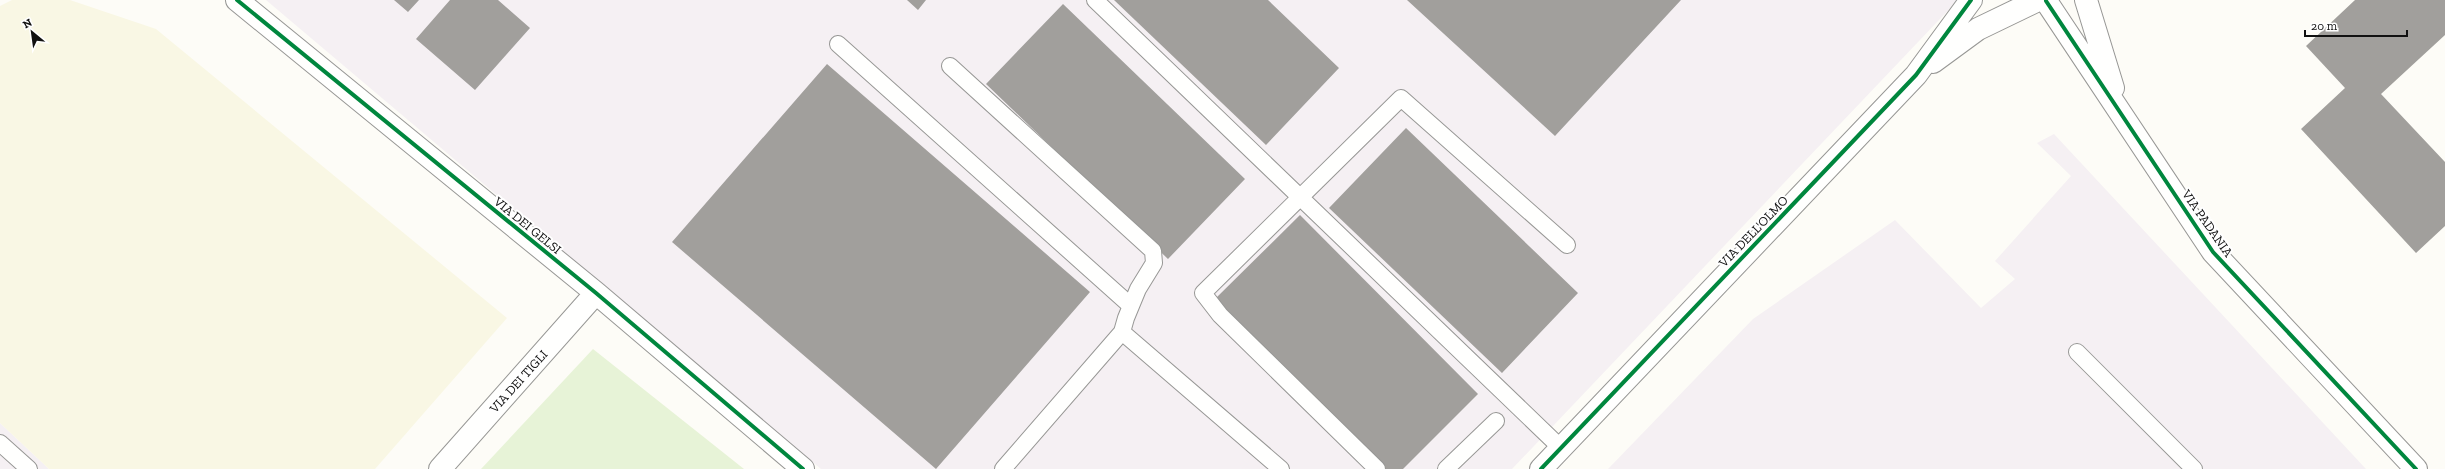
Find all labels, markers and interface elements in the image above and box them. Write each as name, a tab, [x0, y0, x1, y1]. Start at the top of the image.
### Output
north arrow	[12, 12, 52, 52]
scale bar	[2305, 12, 2407, 38]
text: N	[21, 16, 35, 31]
text: 20 m	[2311, 19, 2338, 33]
street label: VIA PADANIA	[2178, 186, 2236, 260]
street label: VIA DEI GELSI	[490, 193, 564, 257]
street label: VIA DELL'OLMO	[1715, 193, 1791, 271]
street label: VIA DEI TIGLI	[486, 347, 551, 417]

